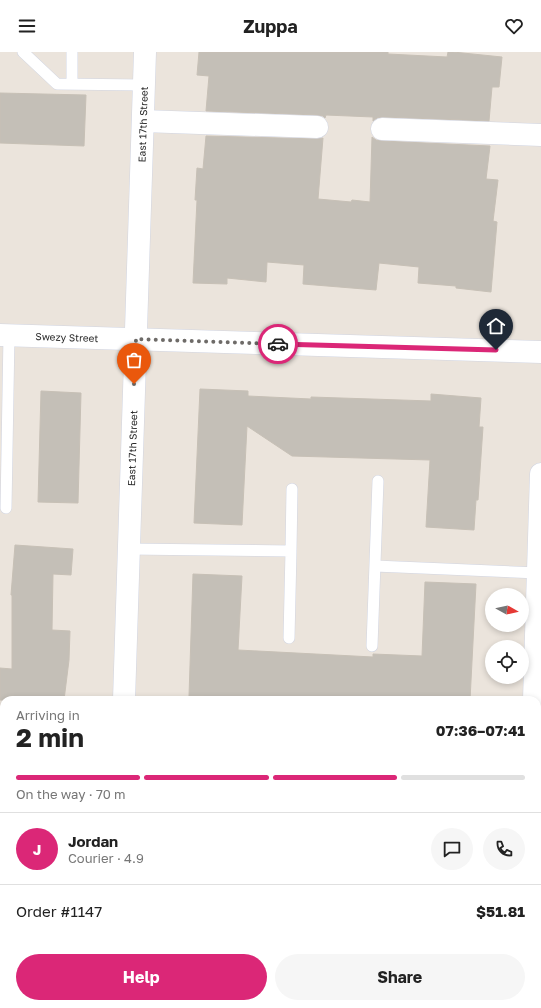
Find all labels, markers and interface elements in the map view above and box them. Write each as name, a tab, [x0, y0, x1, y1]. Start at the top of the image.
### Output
icon: menu	[16, 15, 38, 37]
text: Zuppa	[243, 15, 298, 37]
icon: heart	[503, 15, 525, 37]
street label: East 17th Street	[135, 86, 150, 162]
pin	[479, 309, 513, 350]
icon: home	[485, 315, 507, 337]
courier	[258, 324, 298, 364]
street label: Swezy Street	[35, 330, 99, 344]
icon: car	[267, 333, 289, 355]
pin	[117, 343, 151, 384]
icon: bag	[123, 349, 145, 371]
street label: East 17th Street	[125, 410, 139, 486]
north arrow	[485, 588, 529, 632]
map controls	[485, 588, 529, 684]
button: locate	[485, 640, 529, 684]
text: Arriving in	[16, 707, 80, 723]
text: 07:36–07:41	[436, 721, 525, 739]
text: 2 min	[16, 722, 84, 753]
text: On the way · 70 m	[16, 786, 126, 802]
button: chat	[431, 828, 473, 870]
button: phone	[483, 828, 525, 870]
text: Jordan	[68, 832, 118, 850]
text: J	[33, 840, 41, 858]
text: Courier · 4.9	[68, 850, 144, 866]
text: Order #1147	[16, 902, 102, 920]
text: $51.81	[476, 902, 525, 920]
button: Help	[16, 954, 267, 1000]
button: Share	[275, 954, 525, 1000]

